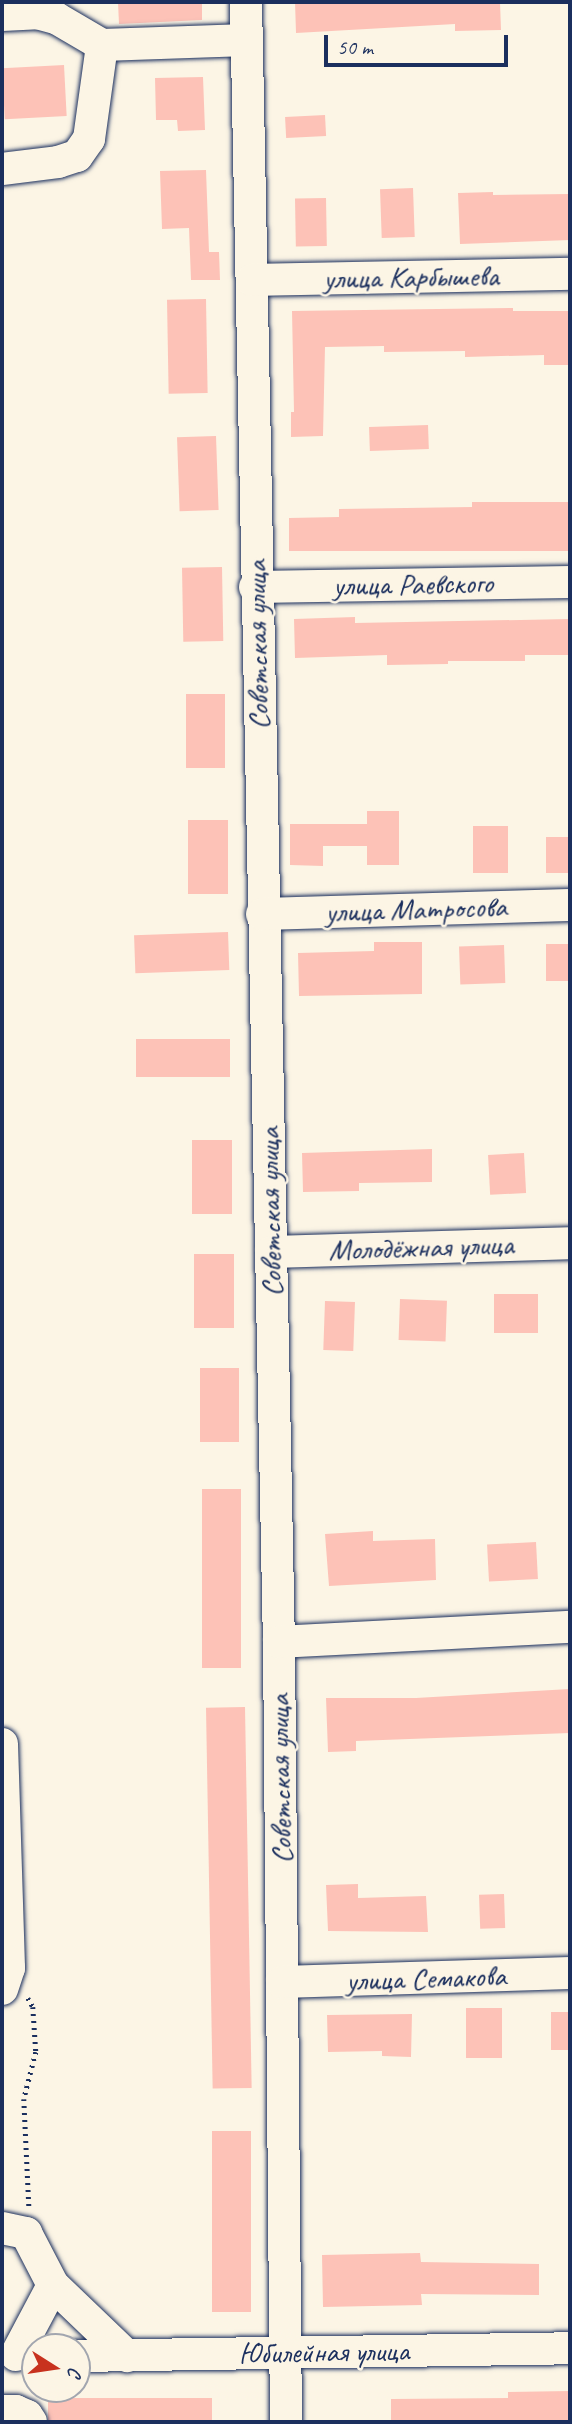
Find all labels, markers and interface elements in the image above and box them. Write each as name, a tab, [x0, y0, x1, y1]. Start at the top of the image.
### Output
scale bar	[327, 21, 511, 65]
text: 50 m	[337, 34, 373, 60]
street label: улица Карбышева	[323, 257, 499, 297]
street label: Советская улица	[238, 559, 276, 731]
street label: улица Раевского	[333, 565, 493, 603]
street label: улица Матросова	[325, 888, 507, 930]
street label: Советская улица	[251, 1126, 289, 1298]
street label: Молодёжная улица	[327, 1226, 515, 1268]
street label: Советская улица	[261, 1693, 299, 1865]
street label: улица Семакова	[345, 1957, 507, 1999]
street label: Юбилейная улица	[237, 2332, 411, 2372]
north arrow	[21, 2333, 91, 2403]
text: С	[62, 2365, 87, 2379]

